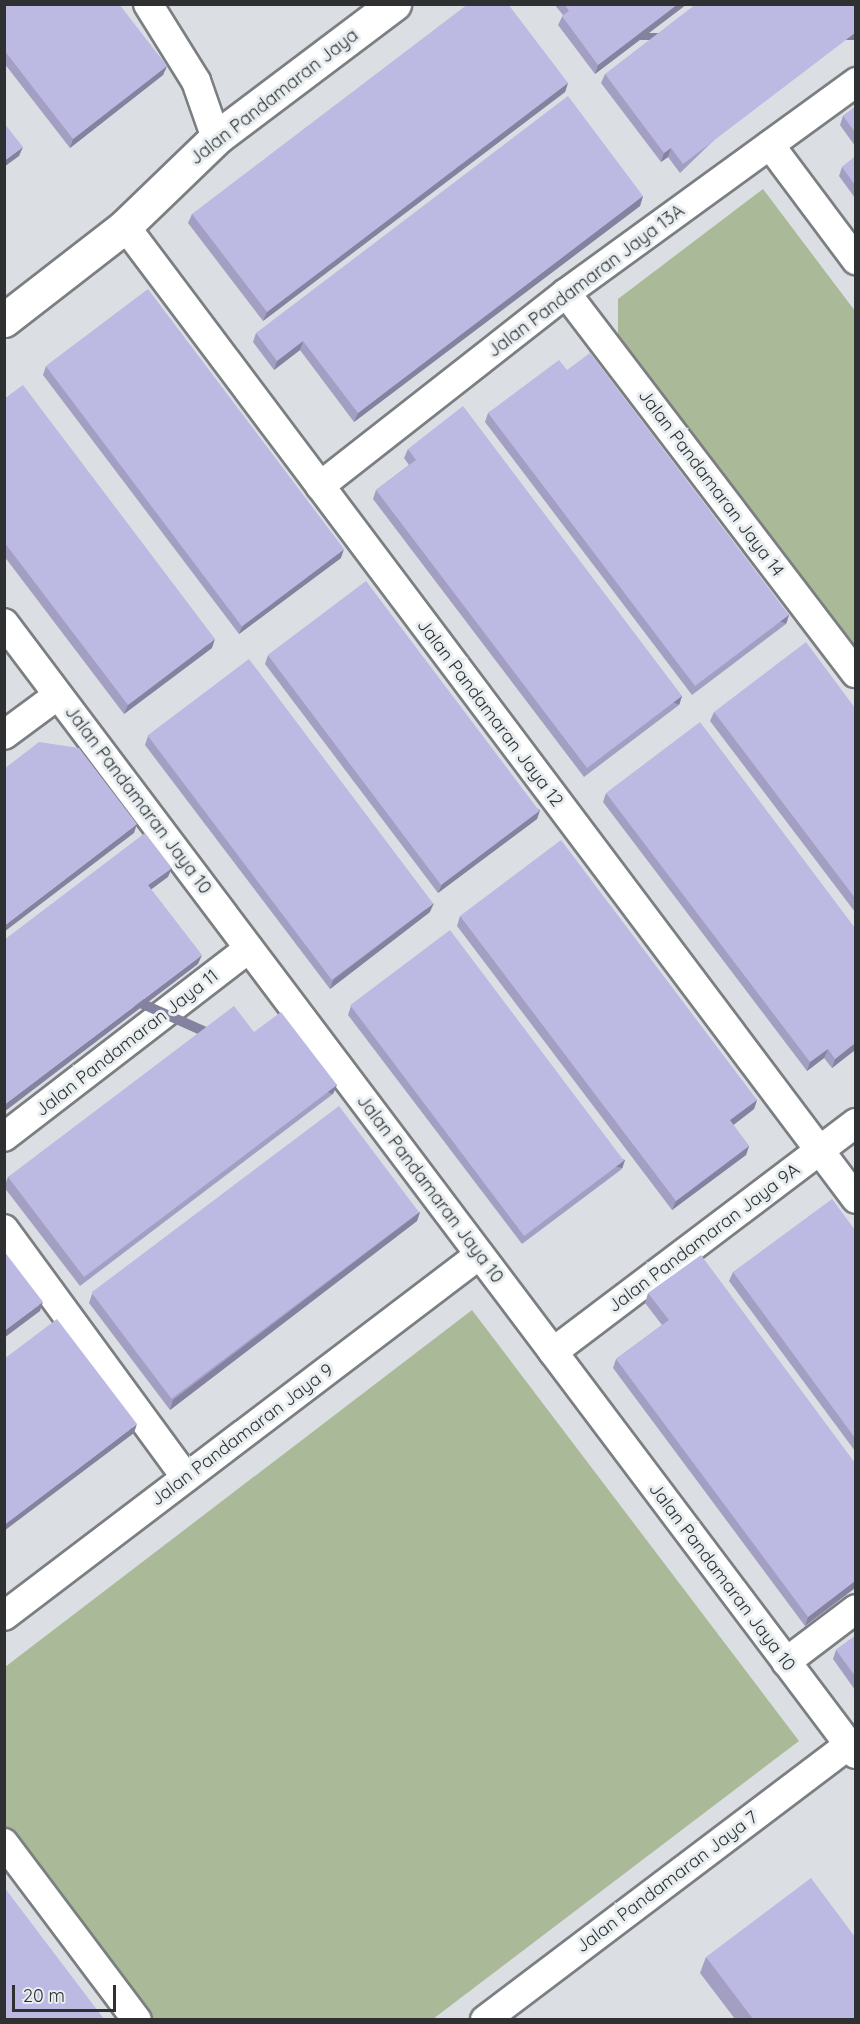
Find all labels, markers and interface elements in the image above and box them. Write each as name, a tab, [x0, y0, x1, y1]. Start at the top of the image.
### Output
street label: Jalan Pandamaran Jaya	[185, 24, 363, 170]
street label: Jalan Pandamaran Jaya 13A	[483, 200, 689, 362]
street label: Jalan Pandamaran Jaya 14	[634, 385, 788, 581]
street label: Jalan Pandamaran Jaya 12	[412, 615, 568, 811]
street label: Jalan Pandamaran Jaya 10	[60, 702, 216, 898]
street label: Jalan Pandamaran Jaya 11	[31, 965, 223, 1121]
street label: Jalan Pandamaran Jaya 10	[352, 1091, 508, 1287]
street label: Jalan Pandamaran Jaya 9A	[604, 1159, 804, 1317]
street label: Jalan Pandamaran Jaya 9	[146, 1359, 338, 1511]
street label: Jalan Pandamaran Jaya 10	[644, 1479, 800, 1675]
street label: Jalan Pandamaran Jaya 7	[572, 1807, 762, 1957]
scale bar	[15, 1973, 118, 2011]
text: 20 m	[23, 1984, 65, 2007]

